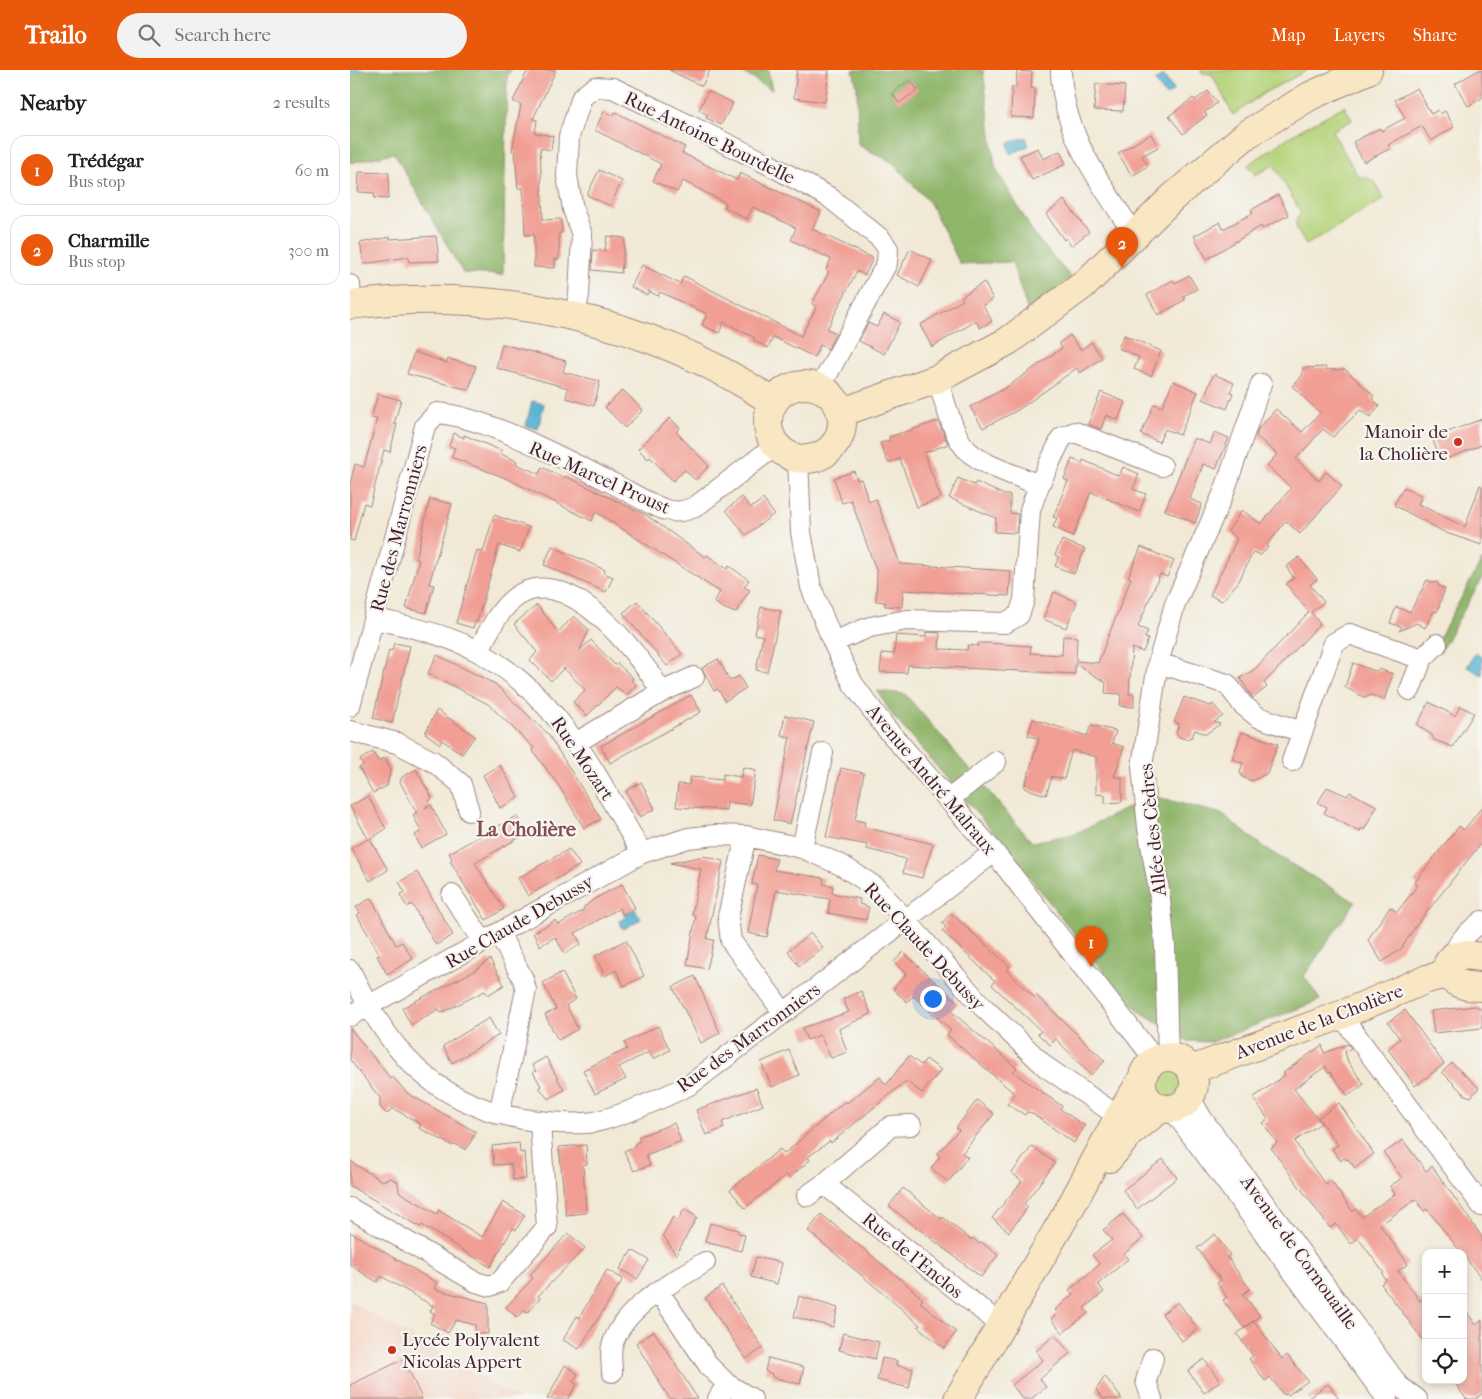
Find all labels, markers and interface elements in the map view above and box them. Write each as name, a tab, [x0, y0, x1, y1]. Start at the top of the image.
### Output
search box	[117, 13, 467, 58]
text: Trailo	[25, 21, 87, 49]
icon: search	[135, 21, 163, 49]
text: Search here	[175, 24, 271, 46]
text: Map	[1271, 25, 1305, 46]
text: Layers	[1333, 25, 1385, 46]
text: Share	[1413, 25, 1457, 46]
street label: Rue Antoine Bourdelle	[621, 87, 798, 189]
text: Nearby	[20, 91, 86, 115]
text: 2 results	[273, 93, 330, 112]
text: Trédégar	[68, 150, 144, 172]
text: 1	[34, 161, 40, 180]
text: 60 m	[295, 161, 329, 180]
text: Bus stop	[68, 172, 125, 191]
pin: 2	[1106, 227, 1138, 268]
text: Charmille	[68, 230, 150, 252]
text: 2	[33, 241, 41, 260]
text: 300 m	[288, 241, 329, 260]
text: Bus stop	[68, 252, 125, 271]
place label: Manoir de la Cholière	[1359, 421, 1448, 465]
marker: Manoir de la Cholière	[1452, 436, 1464, 448]
street label: Rue Marcel Proust	[526, 437, 674, 519]
street label: Rue des Marronniers	[366, 442, 432, 614]
street label: Avenue André Malraux	[861, 699, 1001, 859]
street label: Rue Mozart	[546, 712, 618, 805]
street label: Allée des Cèdres	[1135, 762, 1171, 898]
district label: La Cholière	[476, 818, 576, 841]
street label: Rue Claude Debussy	[442, 870, 598, 973]
street label: Rue Claude Debussy	[859, 878, 990, 1016]
pin: 1	[1075, 926, 1107, 967]
street label: Rue des Marronniers	[672, 978, 825, 1097]
street label: Avenue de la Cholière	[1232, 980, 1406, 1064]
your location	[920, 986, 946, 1012]
street label: Avenue de Cornouaille	[1235, 1171, 1362, 1334]
street label: Rue de l'Enclos	[858, 1208, 967, 1303]
map controls	[1422, 1249, 1467, 1384]
button: +	[1422, 1249, 1467, 1294]
button: −	[1422, 1294, 1467, 1339]
place label: Lycée Polyvalent Nicolas Appert	[402, 1329, 540, 1373]
button: locate	[1422, 1339, 1467, 1384]
marker: Lycée Polyvalent Nicolas Appert	[386, 1344, 398, 1356]

